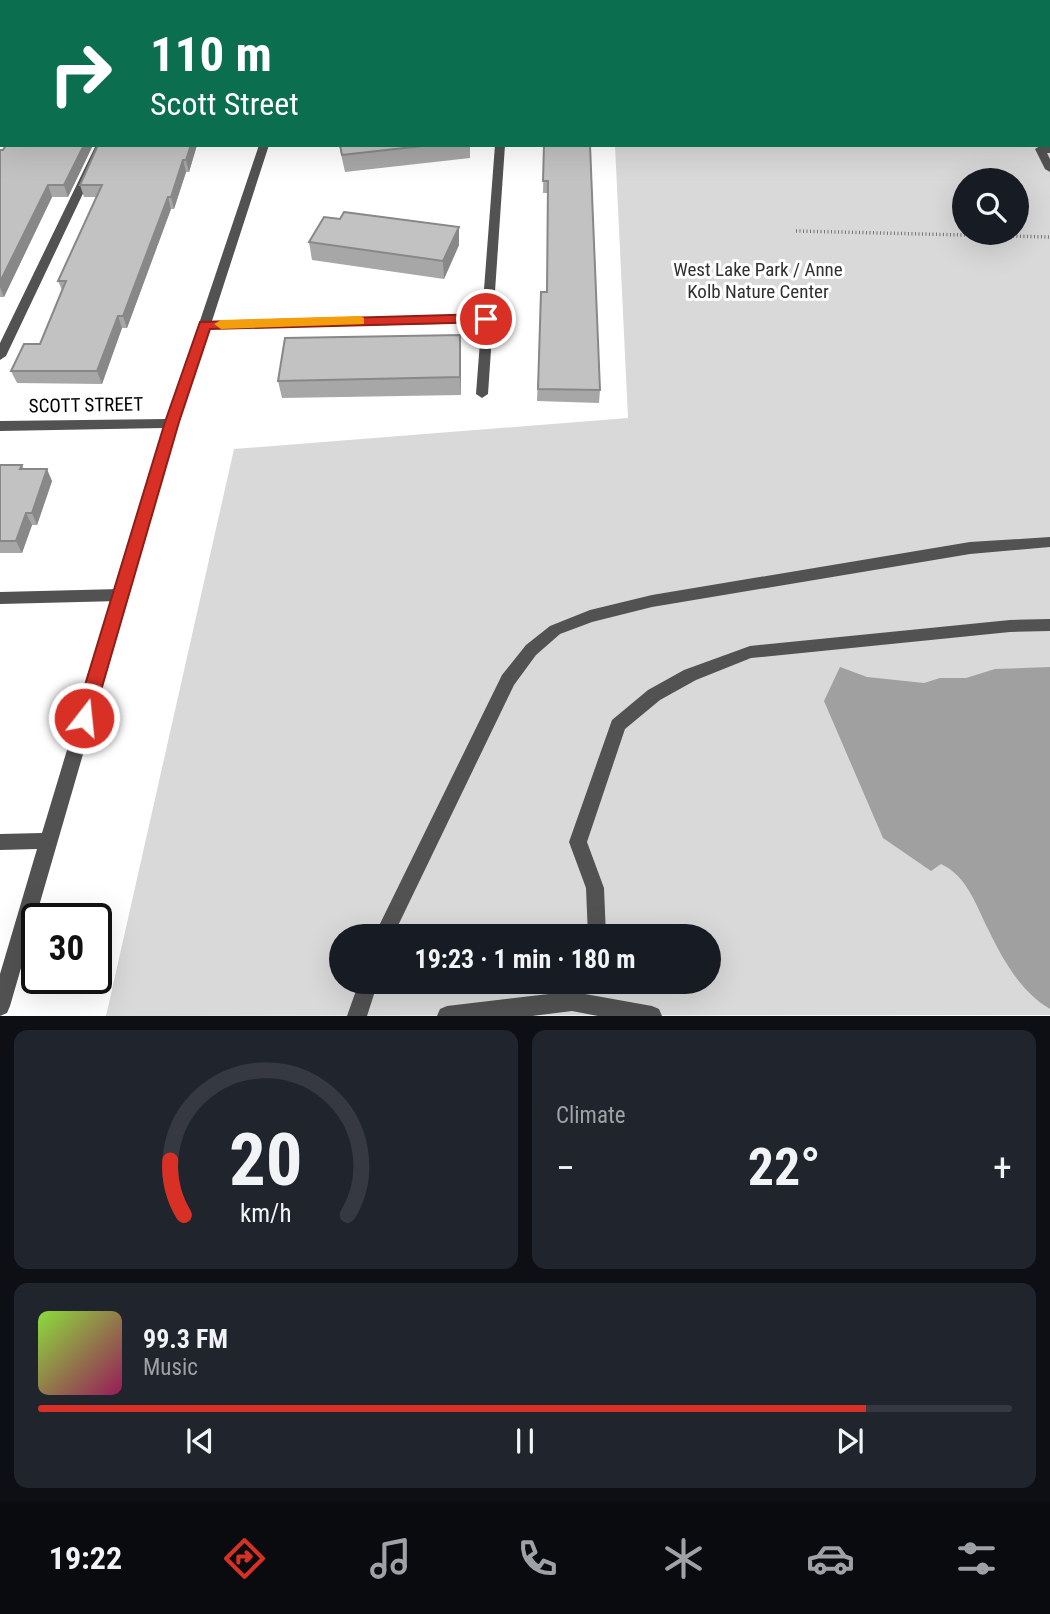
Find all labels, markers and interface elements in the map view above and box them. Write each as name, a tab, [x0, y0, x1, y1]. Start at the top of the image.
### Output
text: 110 m	[150, 26, 272, 83]
icon: right	[35, 28, 126, 119]
text: Scott Street	[150, 85, 299, 123]
map controls	[952, 168, 1029, 245]
button: search	[952, 168, 1029, 245]
park label: West Lake Park / Anne Kolb Nature Center	[673, 258, 843, 303]
pin	[456, 289, 516, 349]
icon: arrive	[467, 300, 505, 338]
street label: SCOTT STREET	[29, 393, 144, 417]
position arrow	[47, 681, 121, 755]
speed limit sign: 30	[21, 903, 112, 994]
text: 19:23 · 1 min · 180 m	[415, 944, 635, 974]
text: Climate	[556, 1102, 626, 1129]
text: 20	[229, 1118, 303, 1204]
text: 22°	[748, 1137, 820, 1198]
text: −	[556, 1146, 575, 1190]
text: +	[993, 1146, 1012, 1190]
text: km/h	[240, 1199, 292, 1228]
text: 99.3 FM	[143, 1324, 228, 1354]
text: Music	[143, 1354, 198, 1381]
icon: previous	[181, 1422, 219, 1460]
icon: pause	[506, 1422, 544, 1460]
icon: next	[831, 1422, 869, 1460]
icon: directions	[220, 1534, 269, 1583]
icon: music	[366, 1534, 415, 1583]
icon: phone	[513, 1534, 562, 1583]
icon: climate	[659, 1534, 708, 1583]
icon: car	[806, 1534, 855, 1583]
icon: filters	[952, 1534, 1001, 1583]
text: 19:22	[49, 1539, 122, 1577]

